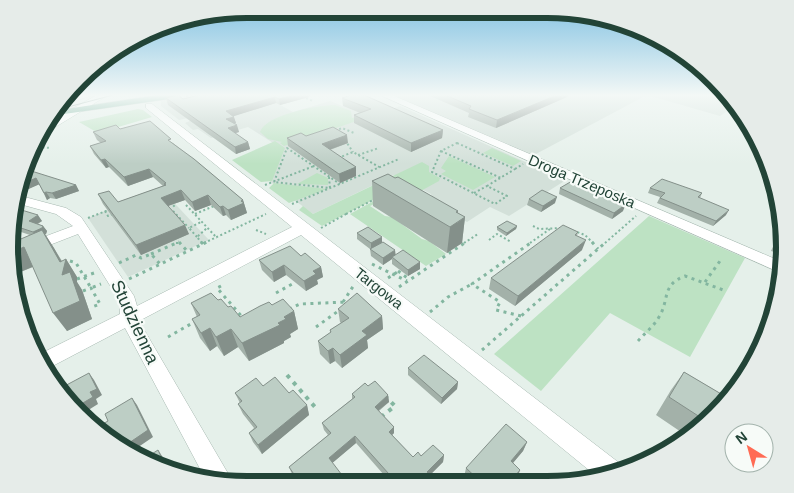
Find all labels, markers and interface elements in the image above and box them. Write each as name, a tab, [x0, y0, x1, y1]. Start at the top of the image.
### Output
street label: Droga Trzeposka	[526, 151, 638, 211]
street label: Targowa	[351, 264, 407, 313]
street label: Studzienna	[107, 277, 164, 368]
north arrow	[724, 423, 774, 473]
text: N	[732, 428, 750, 447]

